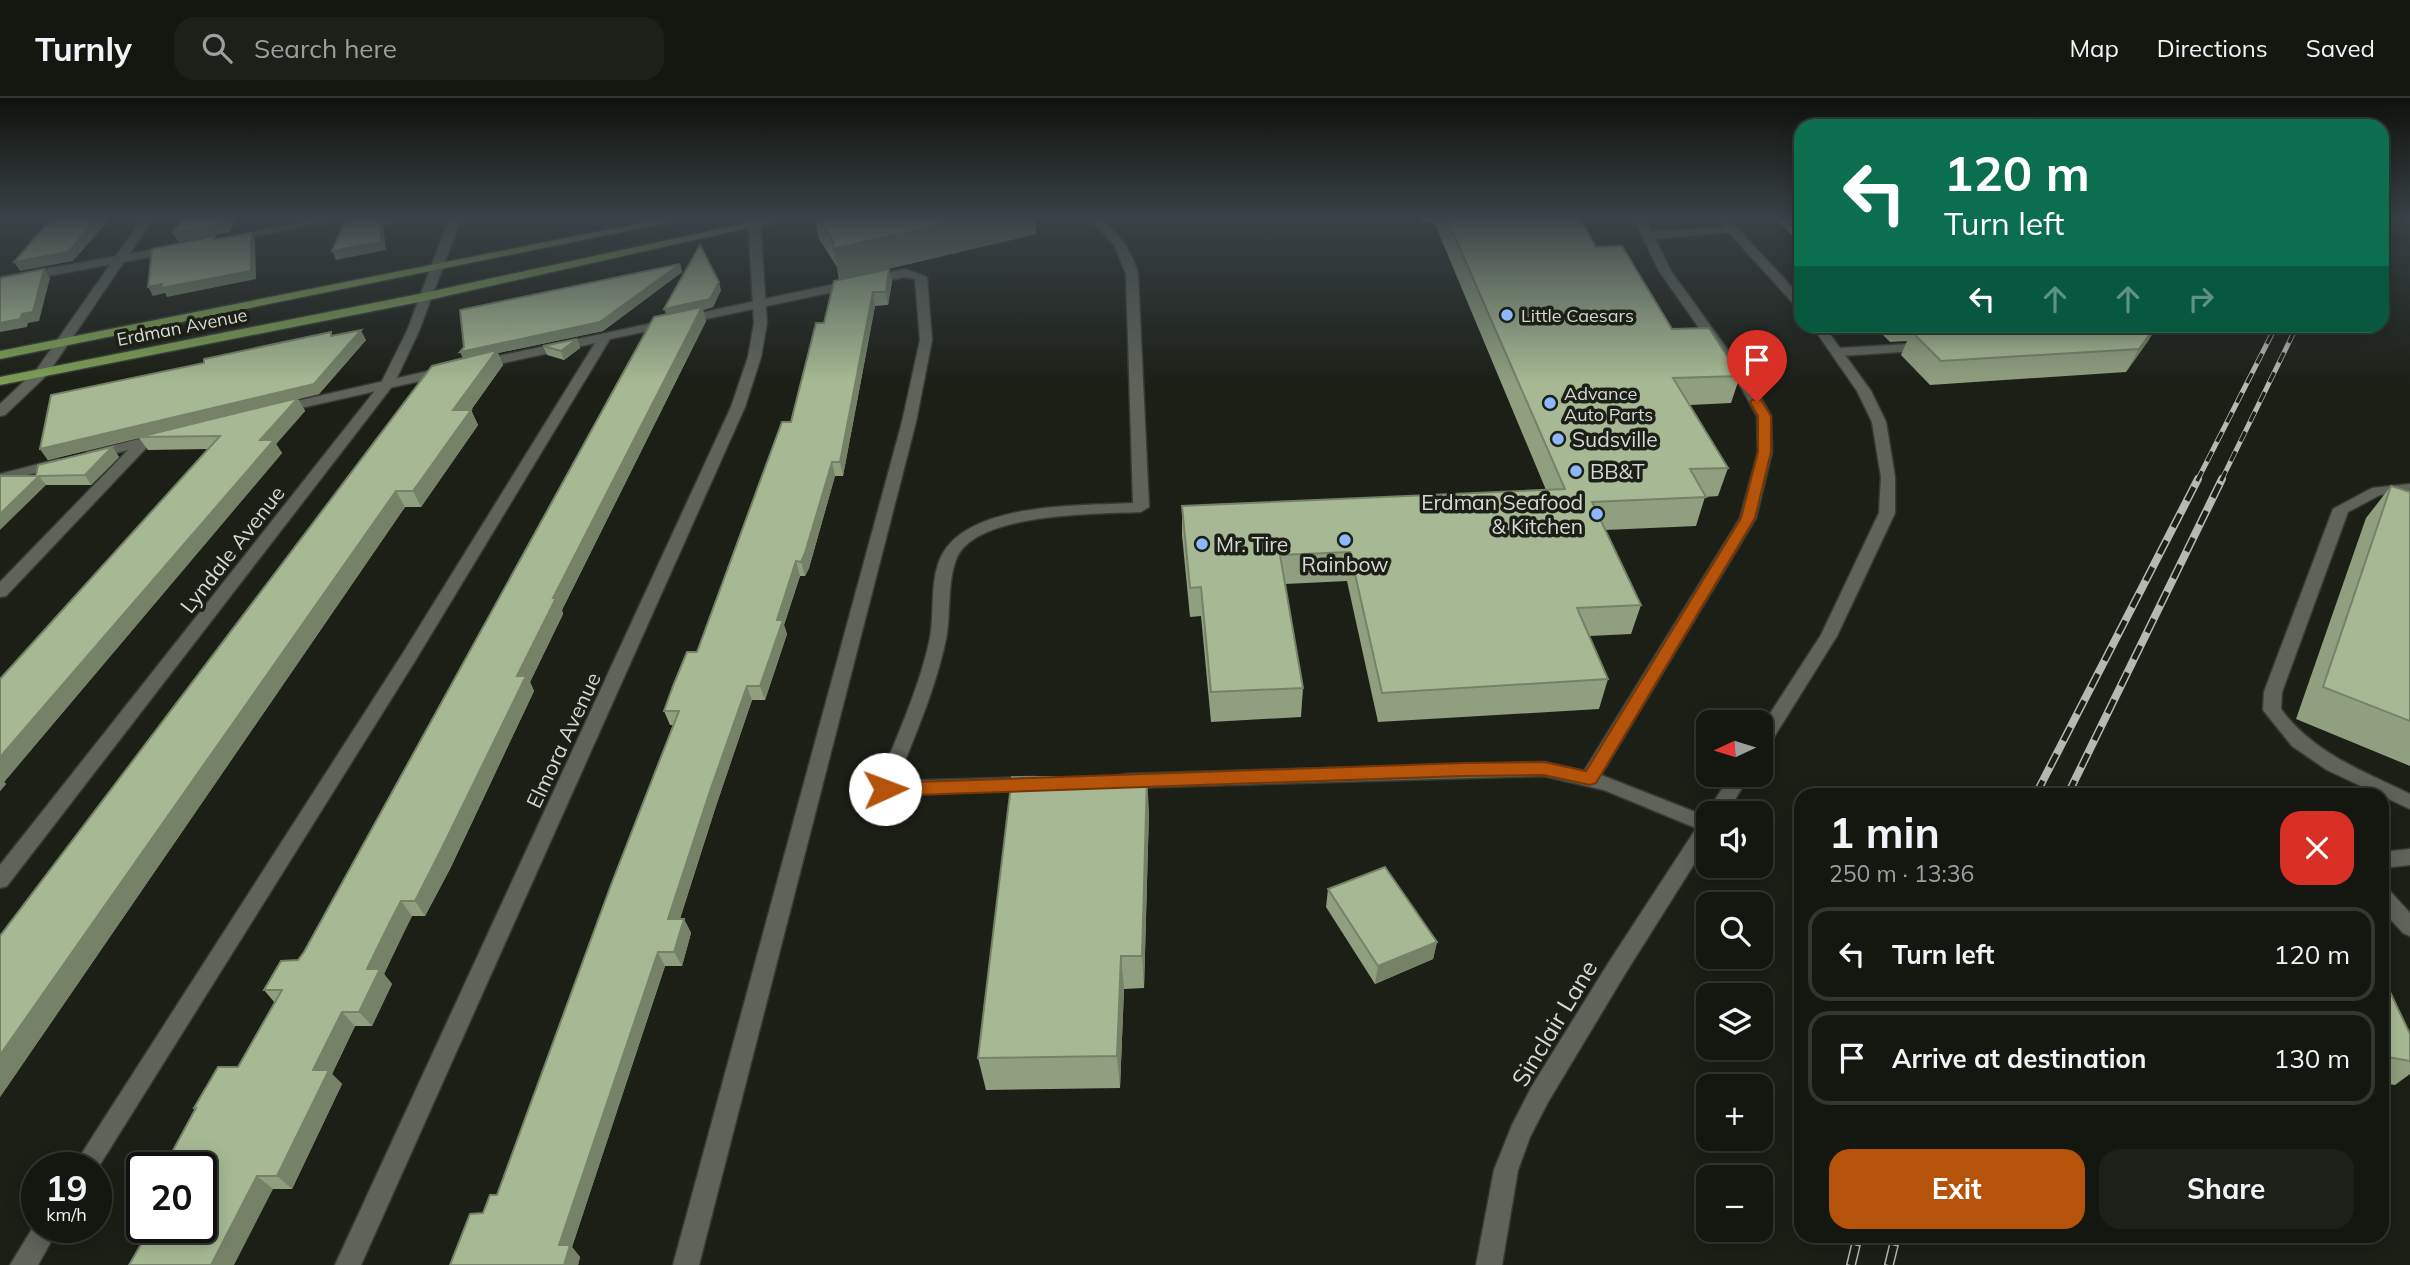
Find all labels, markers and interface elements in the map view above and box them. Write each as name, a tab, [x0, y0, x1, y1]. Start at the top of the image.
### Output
search box	[174, 17, 664, 80]
text: Turnly	[35, 28, 132, 69]
icon: search	[198, 29, 236, 67]
text: Search here	[254, 32, 397, 65]
text: Map	[2069, 33, 2119, 63]
text: Directions	[2157, 33, 2268, 63]
text: Saved	[2306, 33, 2375, 63]
text: 120 m	[1944, 142, 2090, 203]
icon: left	[1829, 147, 1920, 238]
text: Turn left	[1944, 203, 2064, 243]
icon: left	[1963, 280, 2001, 318]
icon: ahead	[2036, 280, 2074, 318]
icon: ahead	[2109, 280, 2147, 318]
icon: right	[2182, 280, 2220, 318]
street label: Erdman Avenue	[115, 303, 249, 351]
place label: Little Caesars	[1521, 304, 1634, 327]
marker: Little Caesars	[1499, 307, 1515, 323]
pin	[1727, 330, 1787, 402]
icon: arrive	[1738, 341, 1776, 379]
place label: Advance Auto Parts	[1564, 382, 1653, 426]
marker: Advance Auto Parts	[1542, 395, 1558, 411]
place label: Sudsville	[1572, 426, 1658, 452]
marker: Sudsville	[1550, 431, 1566, 447]
place label: BB&T	[1590, 458, 1645, 484]
marker: BB&T	[1568, 463, 1584, 479]
street label: Lyndale Avenue	[174, 480, 290, 618]
place label: Erdman Seafood & Kitchen	[1421, 489, 1583, 539]
marker: Erdman Seafood & Kitchen	[1589, 506, 1605, 522]
place label: Mr. Tire	[1216, 531, 1288, 557]
marker: Rainbow	[1337, 532, 1353, 548]
marker: Mr. Tire	[1194, 536, 1210, 552]
place label: Rainbow	[1301, 551, 1389, 577]
street label: Elmora Avenue	[520, 668, 606, 812]
north arrow	[1696, 710, 1773, 788]
map controls	[1696, 710, 1773, 1242]
position arrow	[848, 752, 922, 826]
button: sound	[1696, 801, 1773, 878]
text: 1 min	[1829, 806, 1940, 859]
button: close	[2280, 811, 2354, 885]
text: 250 m · 13:36	[1829, 859, 1974, 888]
button: search	[1696, 892, 1773, 969]
icon: left	[1833, 935, 1871, 973]
text: Turn left	[1892, 938, 1994, 971]
text: 120 m	[2274, 938, 2350, 971]
street label: Sinclair Lane	[1505, 954, 1603, 1092]
button: layers	[1696, 983, 1773, 1060]
icon: arrive	[1833, 1039, 1871, 1077]
text: Arrive at destination	[1892, 1042, 2147, 1075]
text: 130 m	[2274, 1042, 2350, 1075]
button: +	[1696, 1074, 1773, 1151]
button: Exit	[1829, 1149, 2085, 1229]
button: Share	[2099, 1149, 2354, 1229]
speed limit sign: 20	[126, 1152, 217, 1243]
button: −	[1696, 1165, 1773, 1242]
text: 19	[45, 1166, 88, 1210]
text: km/h	[46, 1203, 87, 1226]

